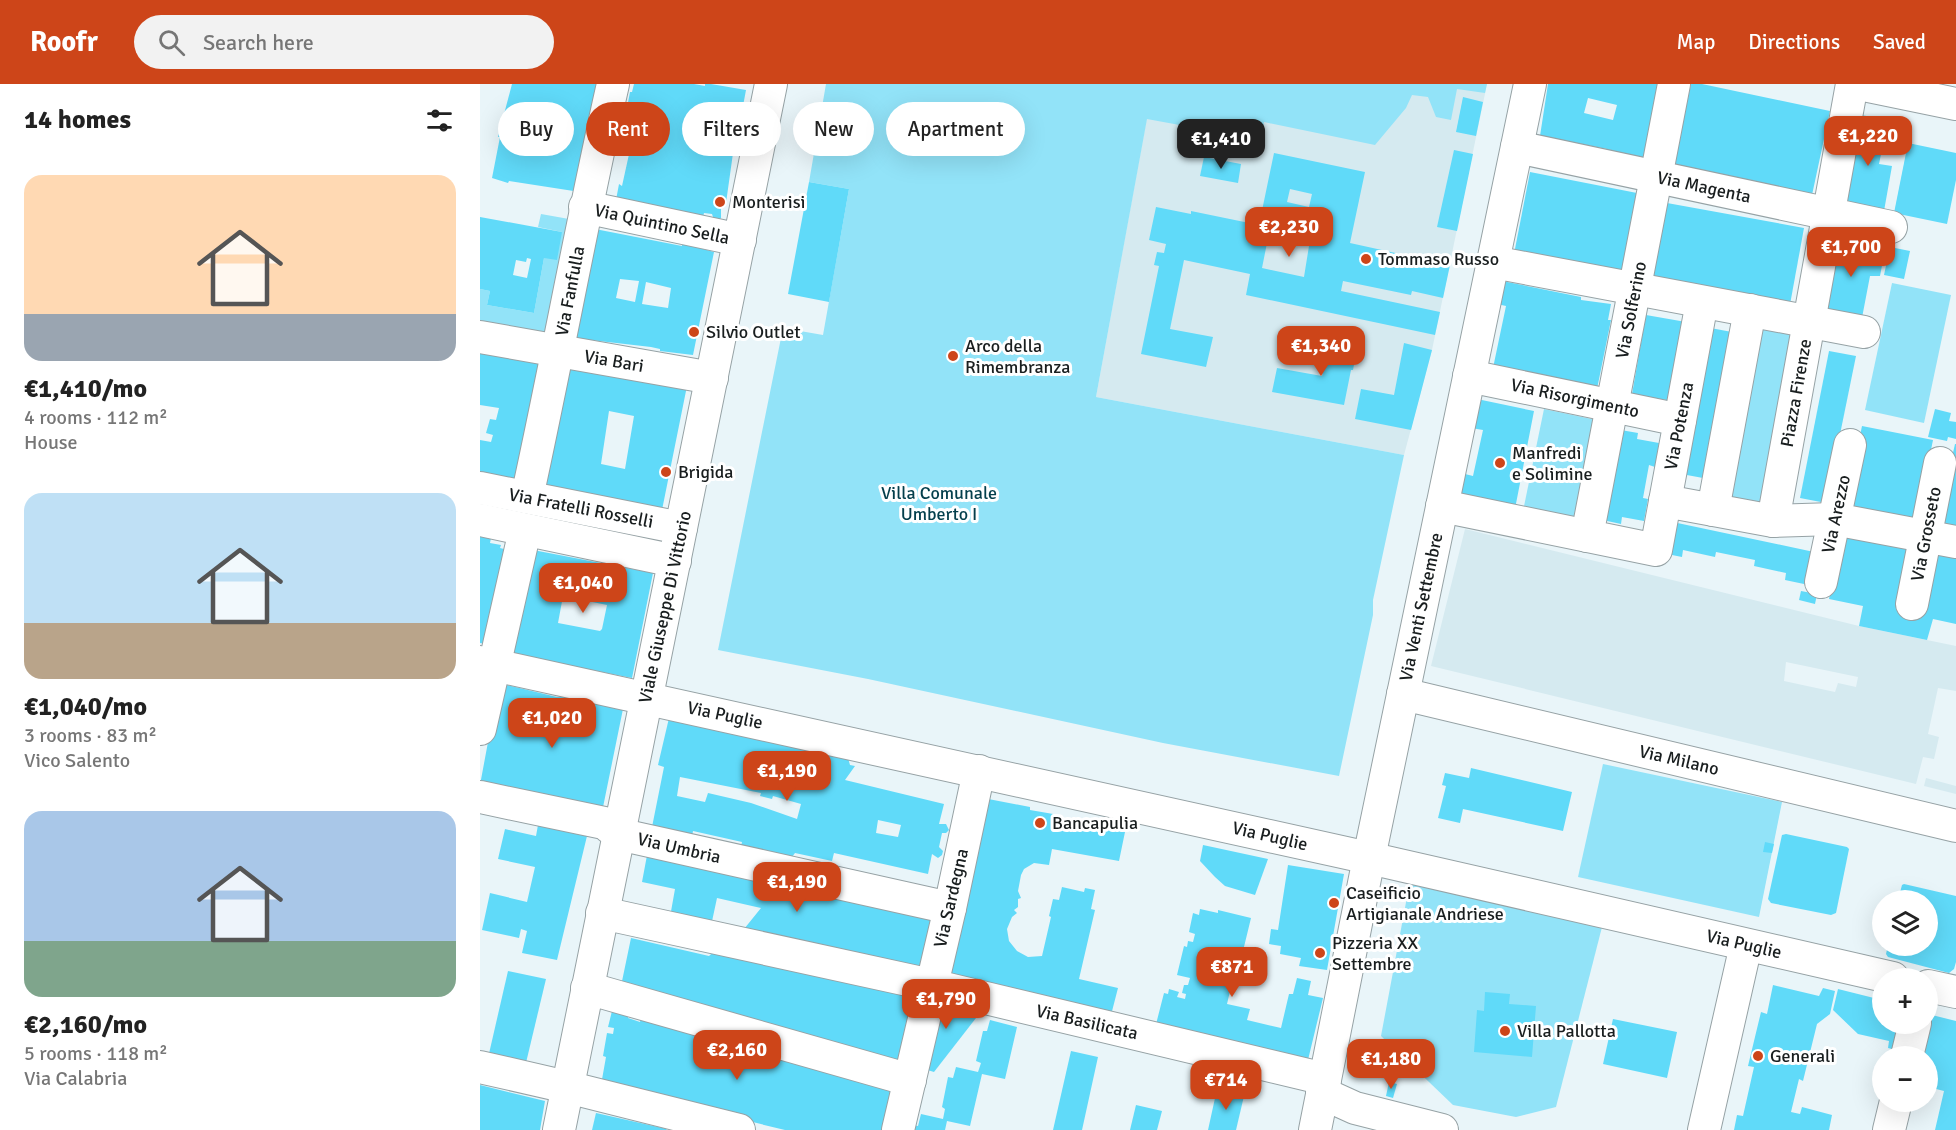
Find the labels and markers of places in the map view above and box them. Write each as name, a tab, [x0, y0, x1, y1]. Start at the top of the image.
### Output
pin: €1,220	[1819, 116, 1917, 167]
pin: €1,410	[1172, 119, 1270, 170]
place label: Monterisi	[732, 191, 805, 213]
marker: Monterisi	[713, 195, 727, 209]
pin: €2,230	[1240, 207, 1338, 258]
pin: €1,700	[1802, 227, 1900, 278]
place label: Tommaso Russo	[1378, 248, 1499, 270]
marker: Tommaso Russo	[1359, 252, 1373, 266]
place label: Silvio Outlet	[706, 321, 801, 343]
marker: Silvio Outlet	[687, 325, 701, 339]
pin: €1,340	[1272, 326, 1370, 377]
place label: Arco della Rimembranza	[965, 335, 1071, 378]
marker: Arco della Rimembranza	[946, 349, 960, 363]
place label: Manfredi e Solimine	[1512, 442, 1592, 485]
marker: Manfredi e Solimine	[1493, 456, 1507, 470]
place label: Brigida	[678, 461, 733, 483]
marker: Brigida	[659, 465, 673, 479]
pin: €1,040	[534, 563, 632, 614]
pin: €1,020	[503, 698, 601, 749]
pin: €1,190	[738, 751, 836, 802]
place label: Bancapulia	[1052, 812, 1138, 834]
marker: Bancapulia	[1033, 816, 1047, 830]
pin: €1,190	[748, 862, 846, 913]
place label: Caseificio Artigianale Andriese	[1346, 882, 1504, 925]
marker: Caseificio Artigianale Andriese	[1327, 896, 1341, 910]
place label: Pizzeria XX Settembre	[1332, 932, 1418, 975]
marker: Pizzeria XX Settembre	[1313, 946, 1327, 960]
pin: €871	[1196, 947, 1268, 998]
pin: €1,790	[897, 979, 995, 1030]
place label: Villa Pallotta	[1517, 1020, 1616, 1042]
marker: Villa Pallotta	[1498, 1024, 1512, 1038]
pin: €2,160	[688, 1030, 786, 1081]
pin: €1,180	[1342, 1039, 1440, 1090]
place label: Generali	[1770, 1045, 1835, 1067]
marker: Generali	[1751, 1049, 1765, 1063]
pin: €714	[1190, 1060, 1262, 1111]

